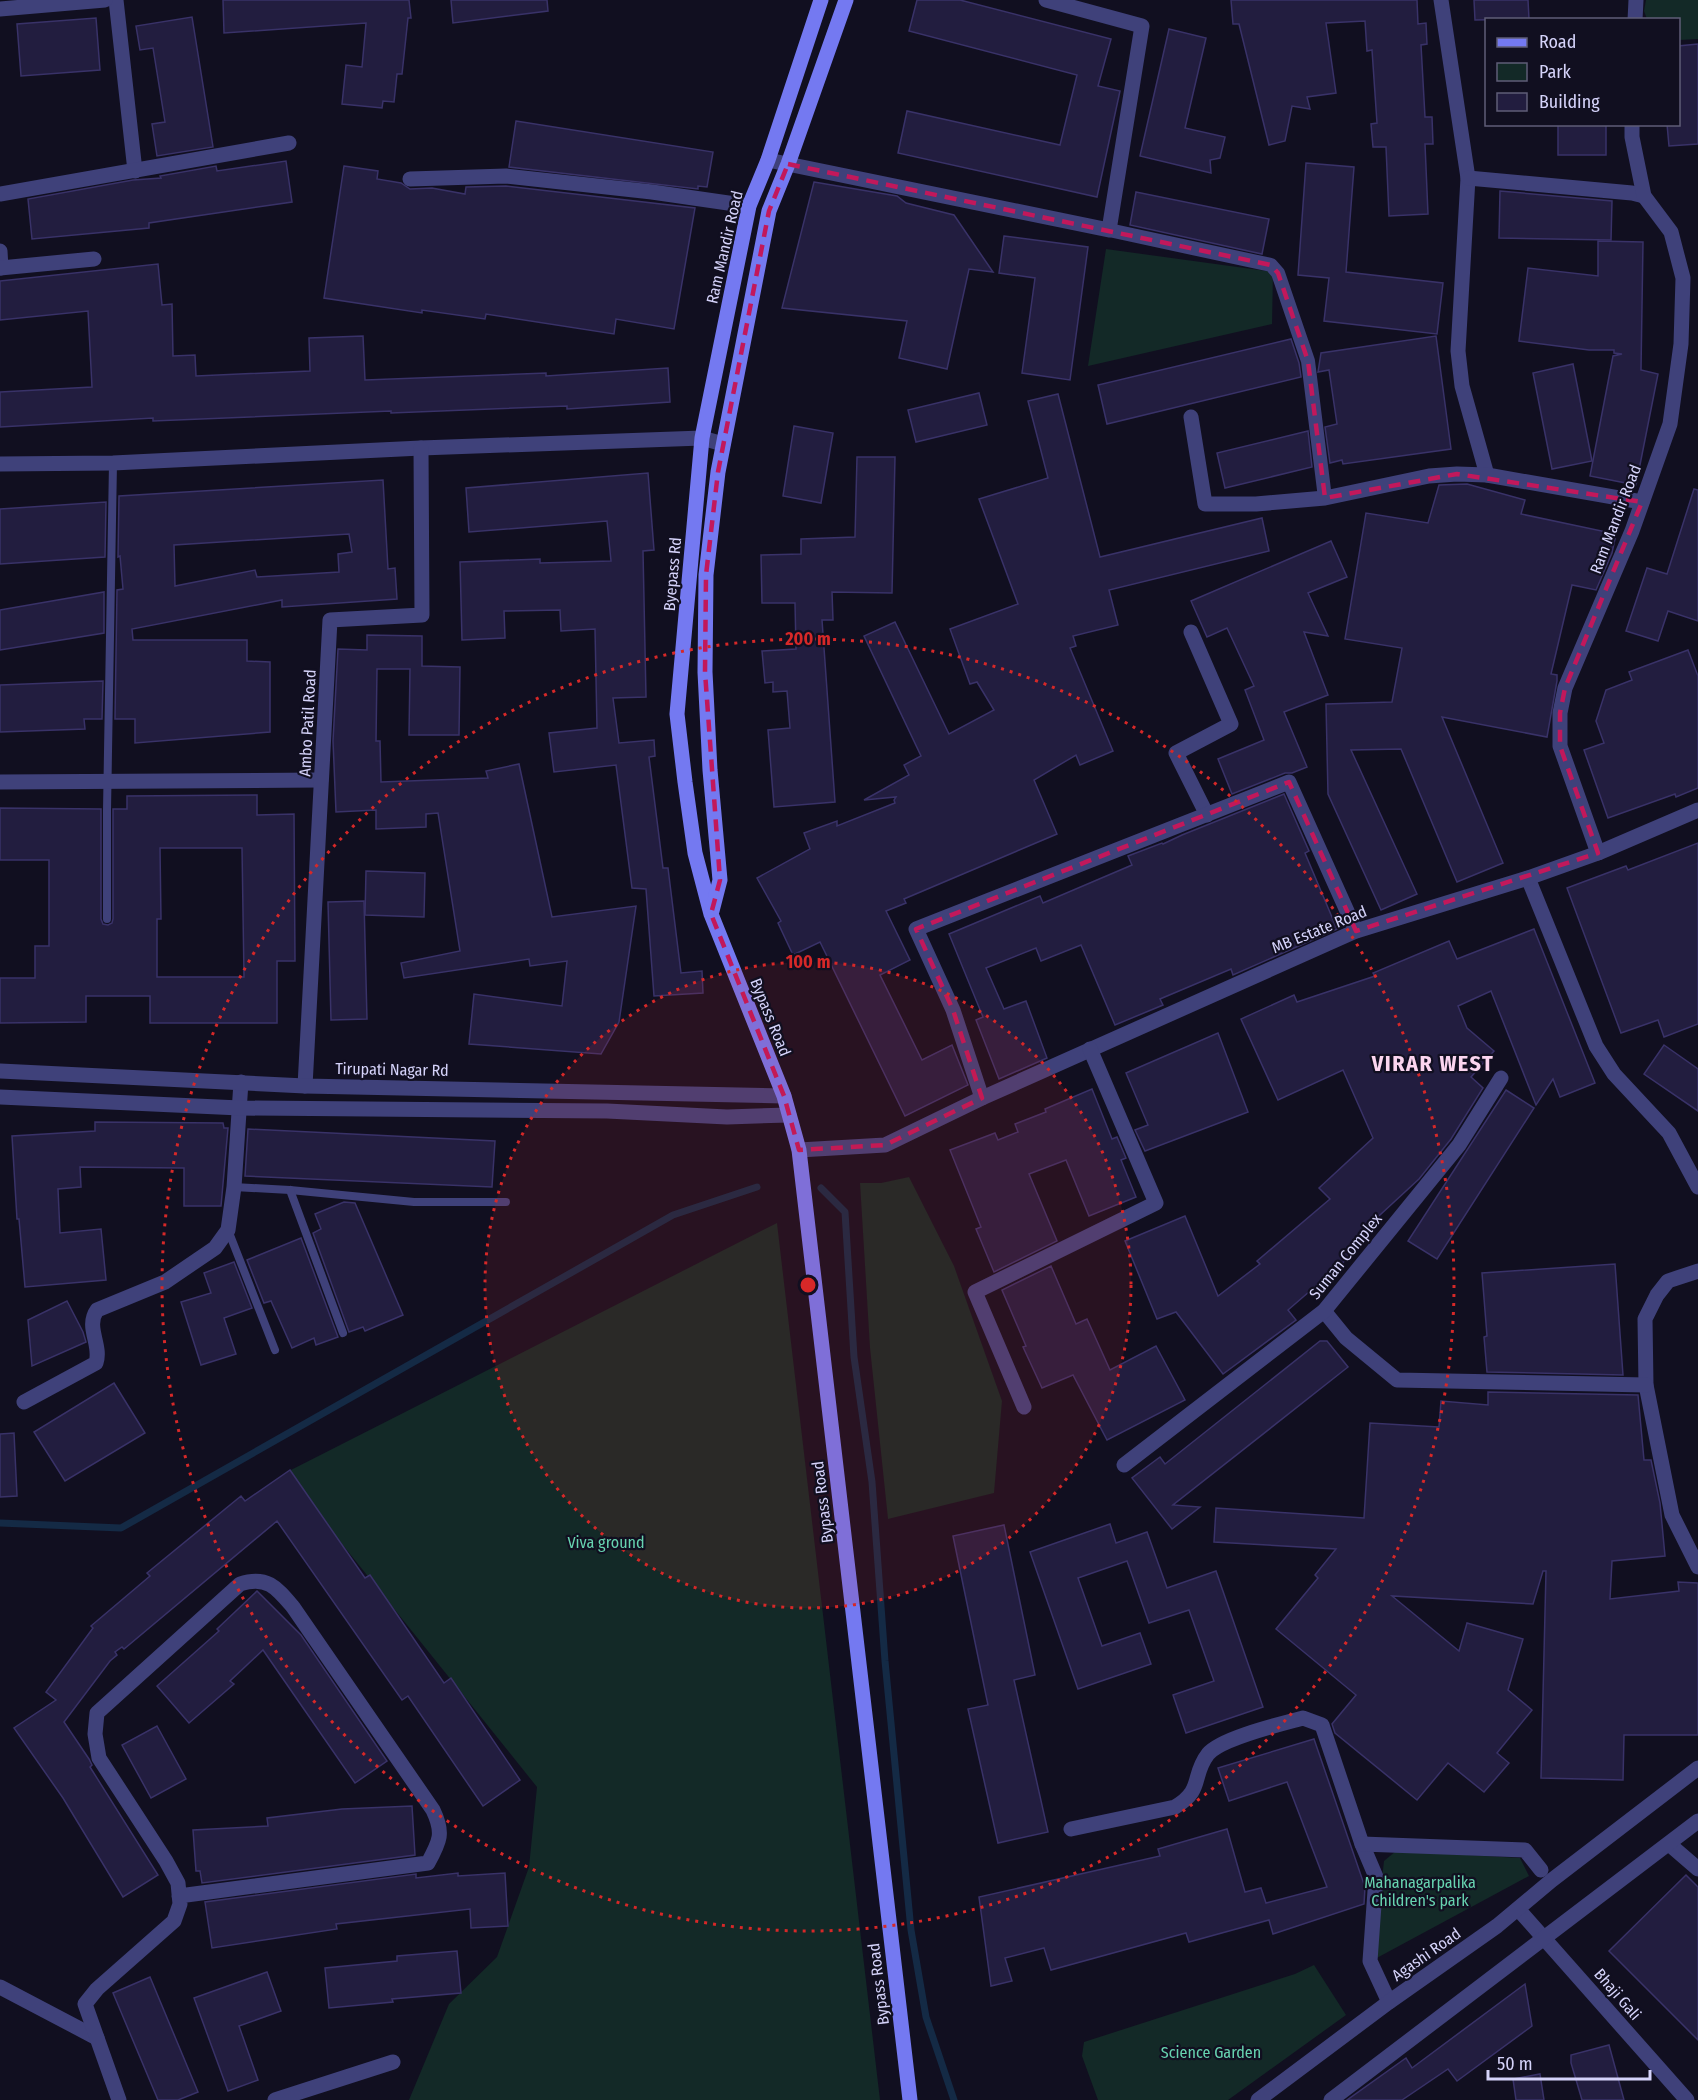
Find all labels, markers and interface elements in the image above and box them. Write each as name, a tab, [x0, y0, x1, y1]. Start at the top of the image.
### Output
legend	[1485, 18, 1680, 126]
text: Road	[1539, 31, 1576, 53]
text: Park	[1539, 61, 1572, 83]
text: Building	[1539, 91, 1600, 113]
street label: Ram Mandir Road	[702, 189, 747, 305]
street label: Ram Mandir Road	[1586, 462, 1645, 576]
street label: Byepass Rd	[660, 536, 685, 612]
text: 200 m	[784, 628, 831, 650]
street label: Ambo Patil Road	[295, 669, 320, 777]
street label: MB Estate Road	[1269, 902, 1370, 957]
text: 100 m	[786, 951, 830, 973]
street label: Bypass Road	[746, 975, 795, 1059]
district label: VIRAR WEST	[1371, 1050, 1494, 1077]
street label: Tirupati Nagar Rd	[335, 1059, 449, 1080]
street label: Suman Complex	[1305, 1210, 1386, 1303]
centre of rings	[798, 1275, 818, 1295]
street label: Bypass Road	[808, 1460, 837, 1544]
park label: Viva ground	[567, 1533, 645, 1552]
park label: Mahanagarpalika Children's park	[1364, 1873, 1476, 1910]
street label: Agashi Road	[1388, 1924, 1464, 1985]
street label: Bypass Road	[864, 1942, 893, 2026]
street label: Bhaji Gali	[1590, 1965, 1645, 2024]
park label: Science Garden	[1161, 2043, 1261, 2062]
scale bar	[1488, 2043, 1650, 2081]
text: 50 m	[1497, 2053, 1533, 2075]

